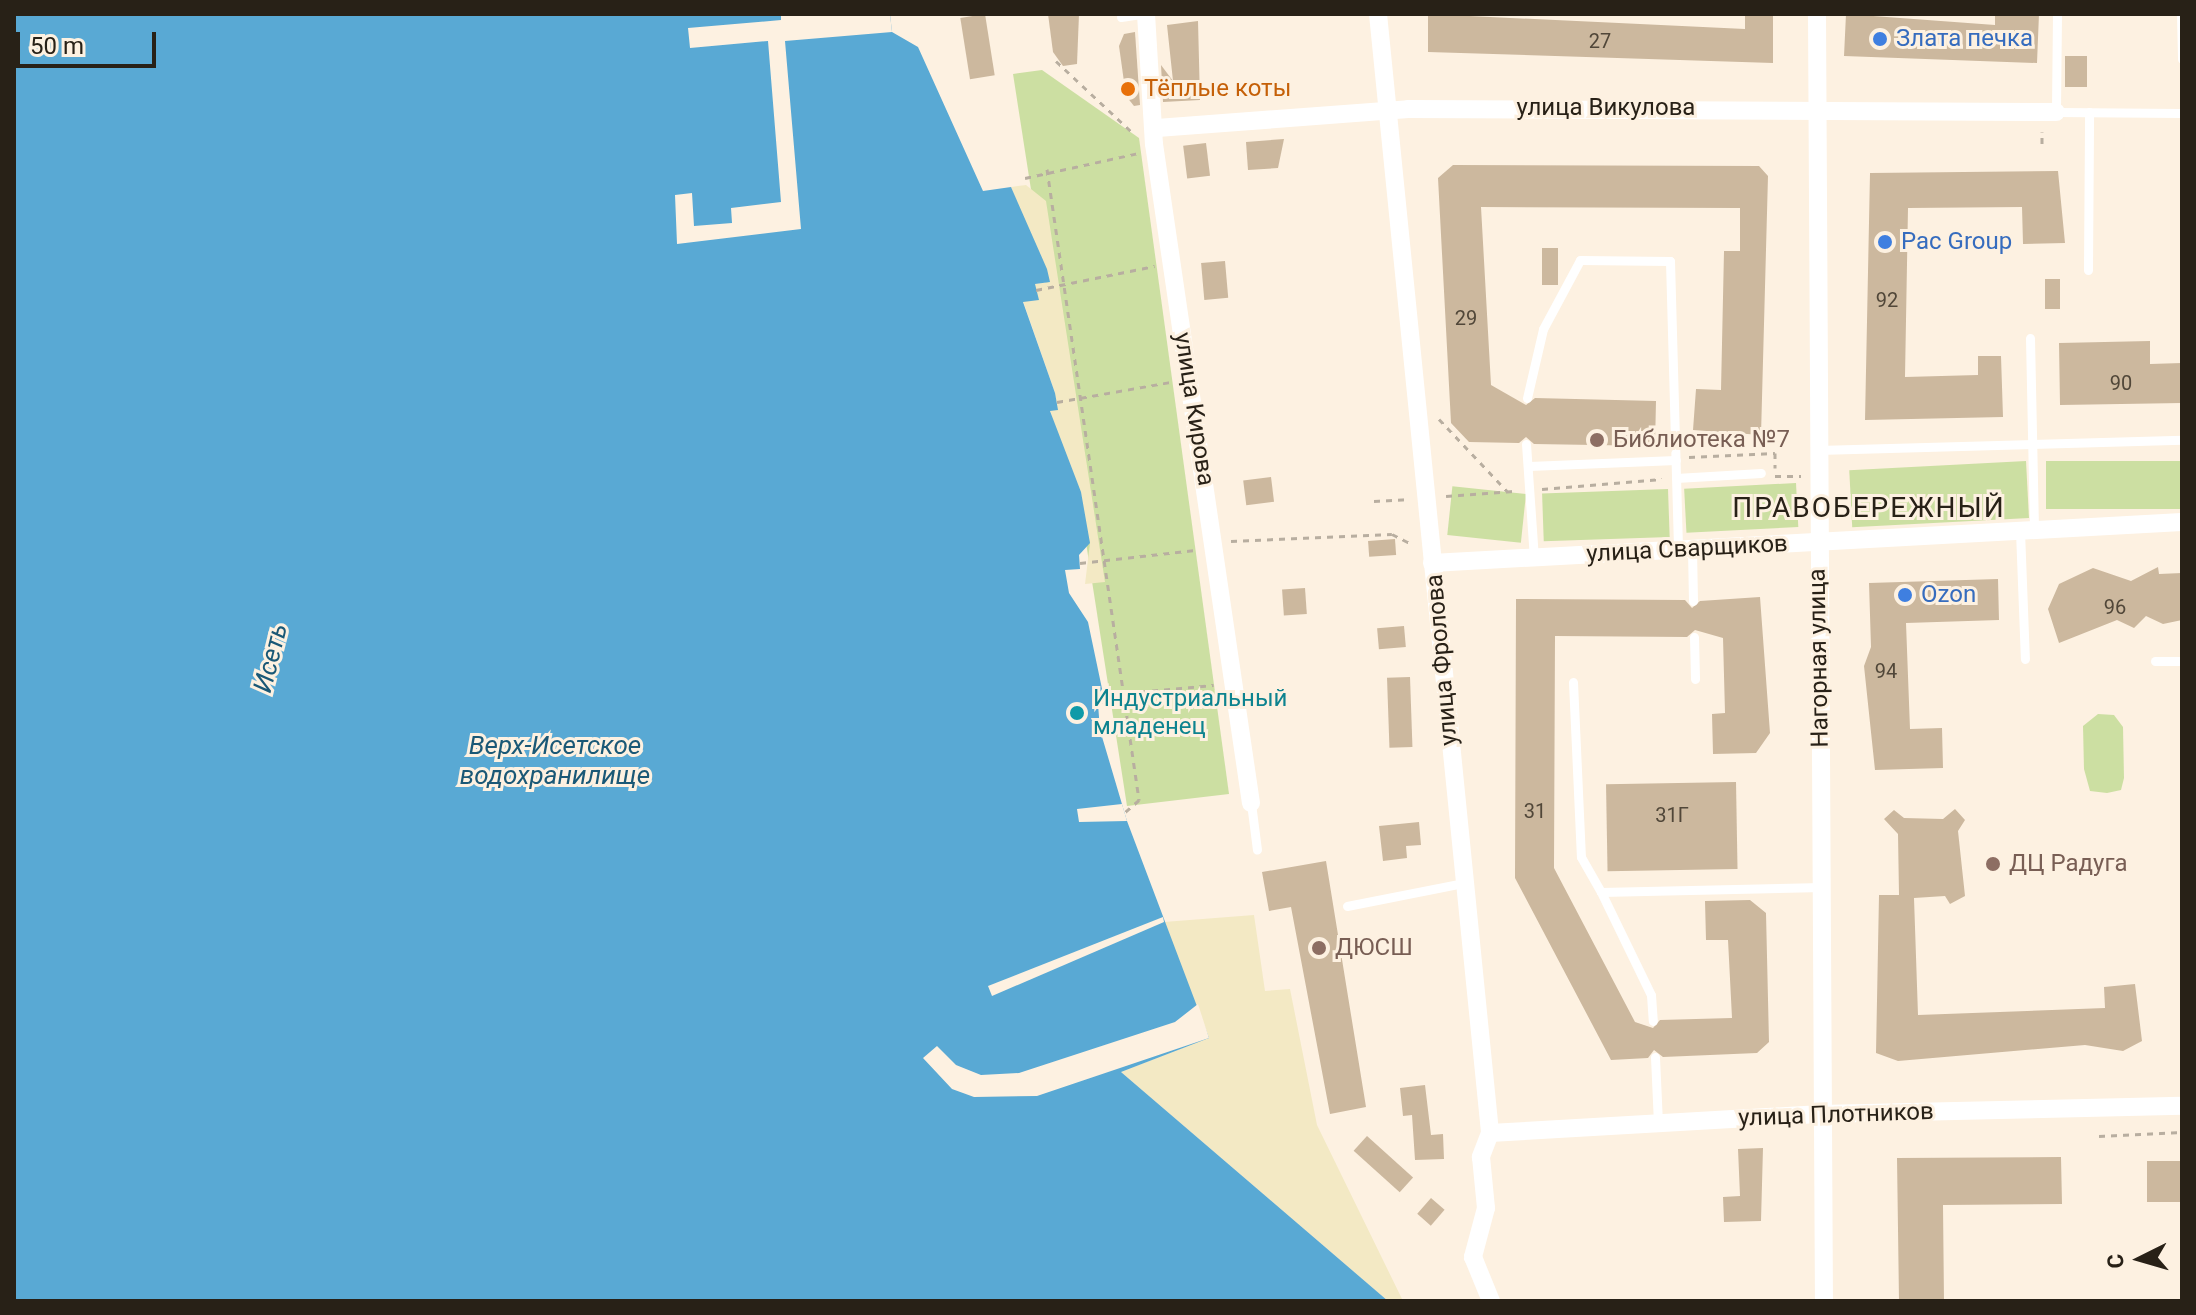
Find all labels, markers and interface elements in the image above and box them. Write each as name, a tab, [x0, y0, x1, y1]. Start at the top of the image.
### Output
scale bar	[20, 16, 160, 66]
place label: Злата печка	[1896, 25, 2033, 53]
house number: 27	[1589, 29, 1611, 53]
marker: Злата печка	[1871, 30, 1889, 48]
text: 50 m	[30, 32, 84, 60]
place label: Тёплые коты	[1144, 75, 1291, 103]
marker: Тёплые коты	[1119, 80, 1137, 98]
street label: улица Викулова	[1517, 94, 1695, 122]
place label: Pac Group	[1901, 228, 2012, 256]
marker: Pac Group	[1876, 233, 1894, 251]
house number: 92	[1876, 288, 1898, 312]
house number: 29	[1455, 306, 1477, 330]
street label: улица Кирова	[1168, 330, 1220, 488]
house number: 90	[2110, 371, 2132, 395]
place label: Библиотека №7	[1613, 426, 1790, 454]
marker: Библиотека №7	[1588, 431, 1606, 449]
district label: ПРАВОБЕРЕЖНЫЙ	[1732, 491, 2006, 525]
street label: улица Сварщиков	[1586, 529, 1788, 569]
street label: Нагорная улица	[1803, 568, 1835, 748]
street label: улица Фролова	[1420, 573, 1464, 747]
place label: Ozon	[1921, 581, 1976, 609]
marker: Ozon	[1896, 586, 1914, 604]
house number: 96	[2104, 595, 2126, 619]
water label: Исеть	[247, 620, 295, 696]
house number: 94	[1875, 659, 1897, 683]
place label: Индустриальный младенец	[1093, 685, 1287, 741]
marker: Индустриальный младенец	[1068, 704, 1086, 722]
water label: Верх-Исетское водохранилище	[460, 730, 650, 792]
house number: 31	[1524, 799, 1546, 823]
house number: 31Г	[1655, 803, 1689, 827]
place label: ДЦ Радуга	[2009, 850, 2128, 878]
marker: ДЦ Радуга	[1984, 855, 2002, 873]
place label: ДЮСШ	[1335, 934, 1413, 962]
marker: ДЮСШ	[1310, 939, 1328, 957]
street label: улица Плотников	[1738, 1097, 1934, 1133]
north arrow	[2100, 1219, 2180, 1299]
text: С	[2103, 1253, 2129, 1269]

